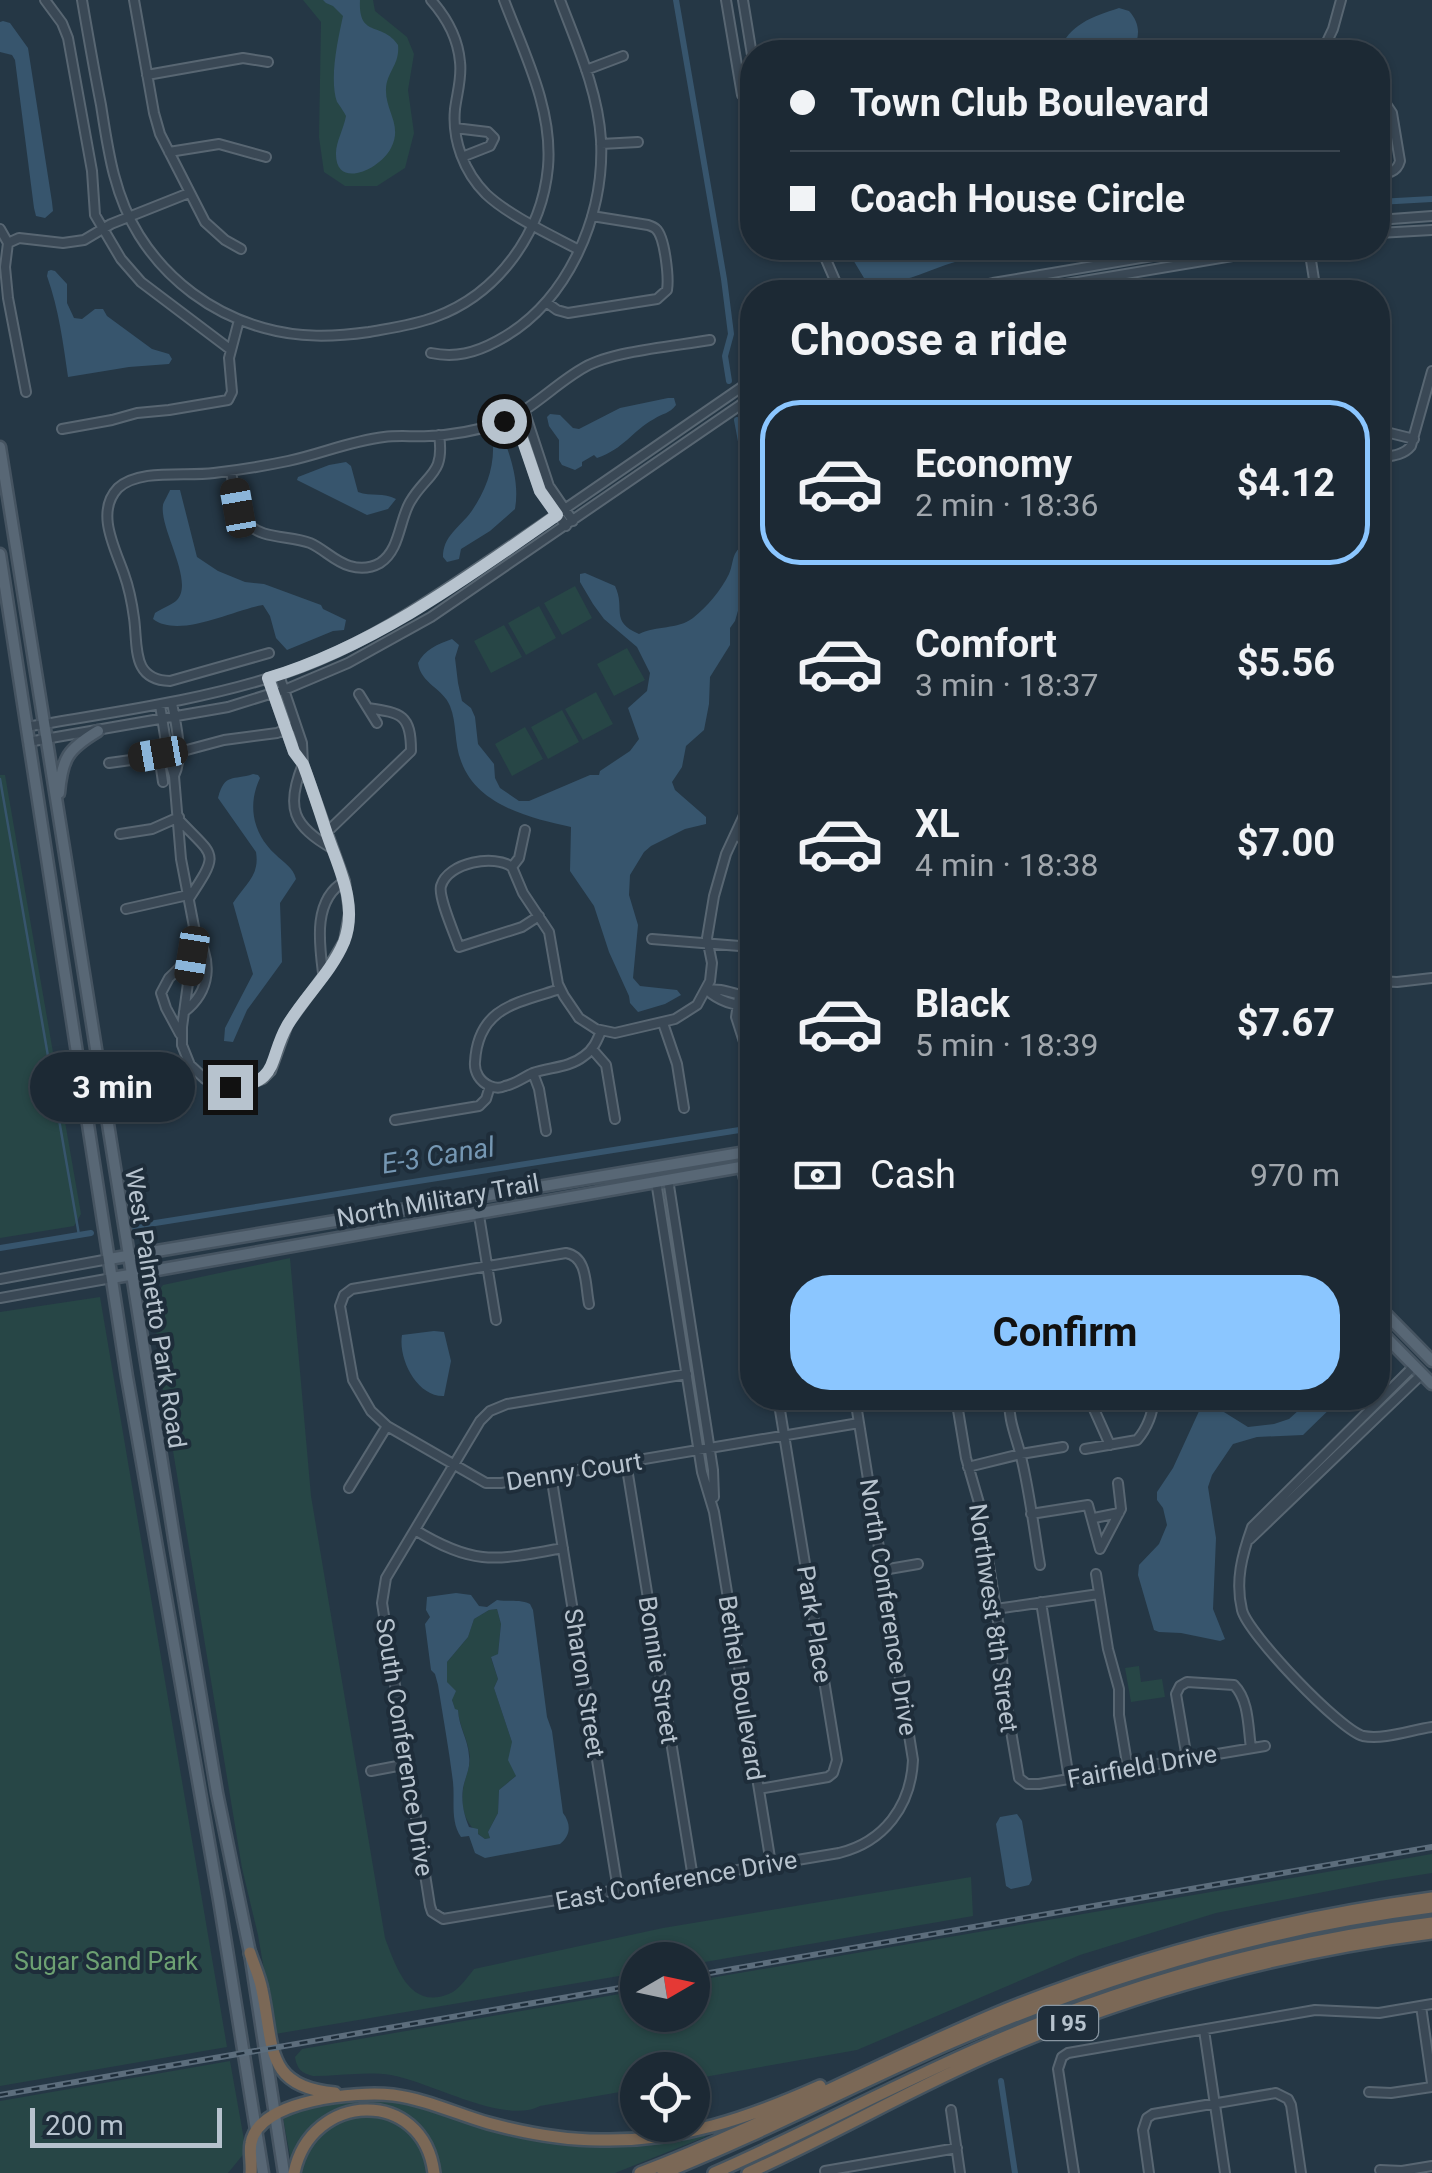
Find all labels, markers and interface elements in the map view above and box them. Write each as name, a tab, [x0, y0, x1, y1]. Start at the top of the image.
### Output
text: Town Club Boulevard	[850, 81, 1209, 125]
text: Coach House Circle	[850, 177, 1185, 221]
text: Choose a ride	[790, 313, 1067, 366]
route start	[482, 399, 527, 444]
icon: car	[795, 438, 885, 528]
text: Economy	[915, 442, 1072, 486]
text: $4.12	[1237, 461, 1335, 505]
car	[218, 476, 258, 540]
text: 2 min · 18:36	[915, 486, 1098, 524]
icon: car	[795, 618, 885, 708]
text: Comfort	[915, 622, 1057, 666]
text: $5.56	[1237, 641, 1335, 685]
text: 3 min · 18:37	[915, 666, 1098, 704]
car	[126, 734, 190, 774]
icon: car	[795, 798, 885, 888]
text: XL	[915, 802, 960, 846]
text: $7.00	[1237, 821, 1335, 865]
text: 4 min · 18:38	[915, 846, 1098, 884]
car	[172, 924, 212, 988]
icon: car	[795, 978, 885, 1068]
text: Black	[915, 982, 1010, 1026]
text: $7.67	[1237, 1001, 1335, 1045]
text: 5 min · 18:39	[915, 1026, 1098, 1064]
callout: 3 min	[30, 1052, 195, 1122]
route end	[208, 1065, 253, 1110]
text: 3 min	[72, 1068, 153, 1106]
water label: E-3 Canal	[379, 1130, 497, 1181]
icon: cash	[790, 1148, 845, 1203]
text: Cash	[870, 1153, 956, 1197]
text: 970 m	[1250, 1156, 1340, 1194]
street label: West Palmetto Park Road	[119, 1166, 192, 1450]
street label: North Military Trail	[335, 1168, 542, 1233]
button: Confirm	[790, 1275, 1340, 1390]
street label: Denny Court	[504, 1446, 644, 1497]
street label: North Conference Drive	[854, 1477, 923, 1737]
street label: Northwest 8th Street	[963, 1502, 1024, 1734]
street label: Park Place	[791, 1563, 838, 1685]
street label: Bethel Boulevard	[713, 1593, 770, 1783]
street label: Bonnie Street	[633, 1594, 684, 1746]
street label: Sharon Street	[558, 1606, 611, 1760]
street label: South Conference Drive	[370, 1616, 439, 1878]
street label: Fairfield Drive	[1065, 1739, 1219, 1794]
street label: East Conference Drive	[553, 1845, 799, 1916]
north arrow	[620, 1942, 710, 2032]
map controls	[620, 1942, 710, 2142]
park label: Sugar Sand Park	[14, 1947, 198, 1976]
road number: I 95	[1038, 2006, 1098, 2040]
button: locate	[620, 2052, 710, 2142]
scale bar	[30, 2103, 222, 2148]
text: 200 m	[45, 2109, 124, 2142]

